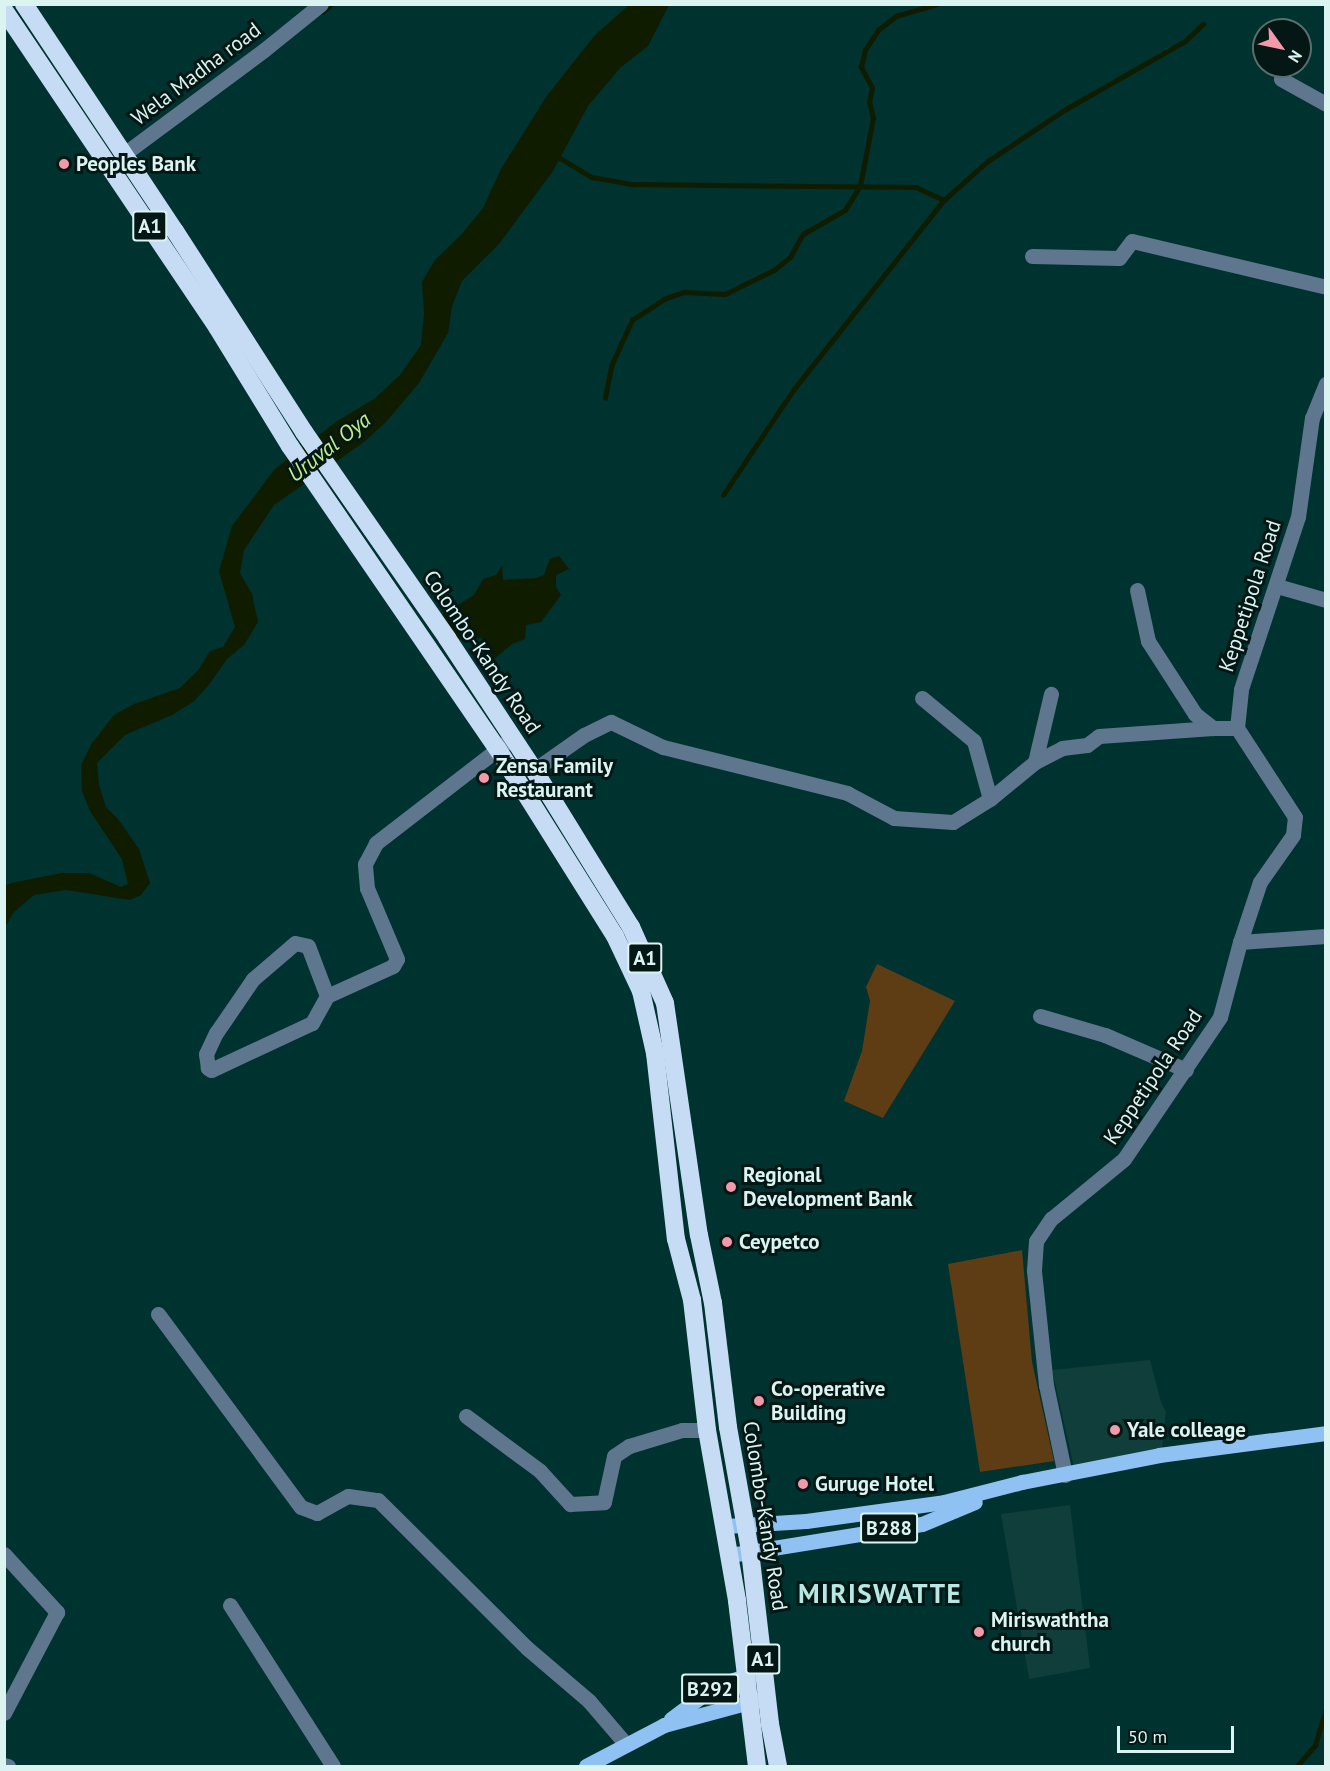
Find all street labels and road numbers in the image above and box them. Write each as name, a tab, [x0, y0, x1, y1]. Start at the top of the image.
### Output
street label: Wela Madha road	[126, 17, 266, 131]
road number: A1	[132, 209, 168, 243]
street label: Keppetipola Road	[1214, 517, 1286, 675]
street label: Colombo-Kandy Road	[418, 565, 546, 739]
road number: A1	[627, 941, 663, 975]
street label: Keppetipola Road	[1098, 1005, 1208, 1149]
street label: Colombo-Kandy Road	[738, 1419, 792, 1613]
road number: B288	[859, 1511, 919, 1545]
road number: A1	[745, 1642, 781, 1676]
road number: B292	[680, 1672, 740, 1706]

